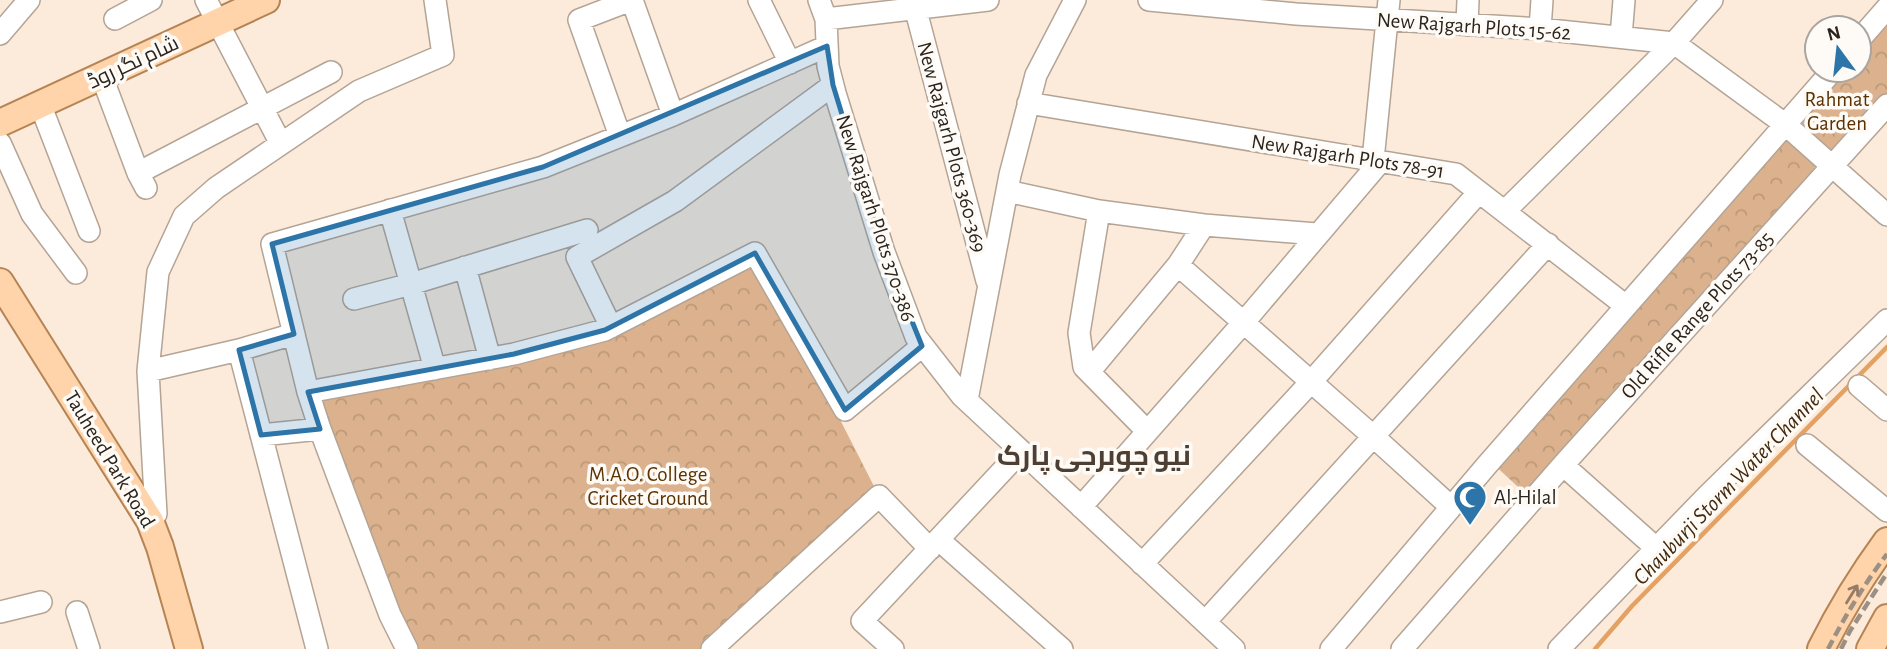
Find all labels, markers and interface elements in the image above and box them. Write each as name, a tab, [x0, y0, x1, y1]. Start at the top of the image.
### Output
street label: New Rajgarh Plots 15-62	[1376, 9, 1572, 44]
north arrow	[1803, 14, 1873, 84]
text: N	[1825, 23, 1843, 45]
street label: شام نگر روڈ	[85, 32, 183, 95]
street label: New Rajgarh Plots 360-369	[913, 40, 990, 255]
park label: Rahmat Garden	[1805, 89, 1870, 134]
street label: New Rajgarh Plots 370-386	[832, 112, 919, 324]
street label: New Rajgarh Plots 78-91	[1250, 131, 1446, 182]
street label: Old Rifle Range Plots 73-85	[1617, 228, 1778, 403]
water label: Chauburji Storm Water Channel	[1629, 384, 1829, 590]
street label: Tauheed Park Road	[61, 387, 159, 531]
district label: نیو چوبرجی پارک	[997, 443, 1191, 475]
park label: M.A.O. College Cricket Ground	[587, 464, 709, 509]
mosque icon: Al-Hilal	[1451, 478, 1489, 527]
place label: Al-Hilal	[1494, 487, 1557, 508]
one-way arrow	[1845, 584, 1859, 604]

